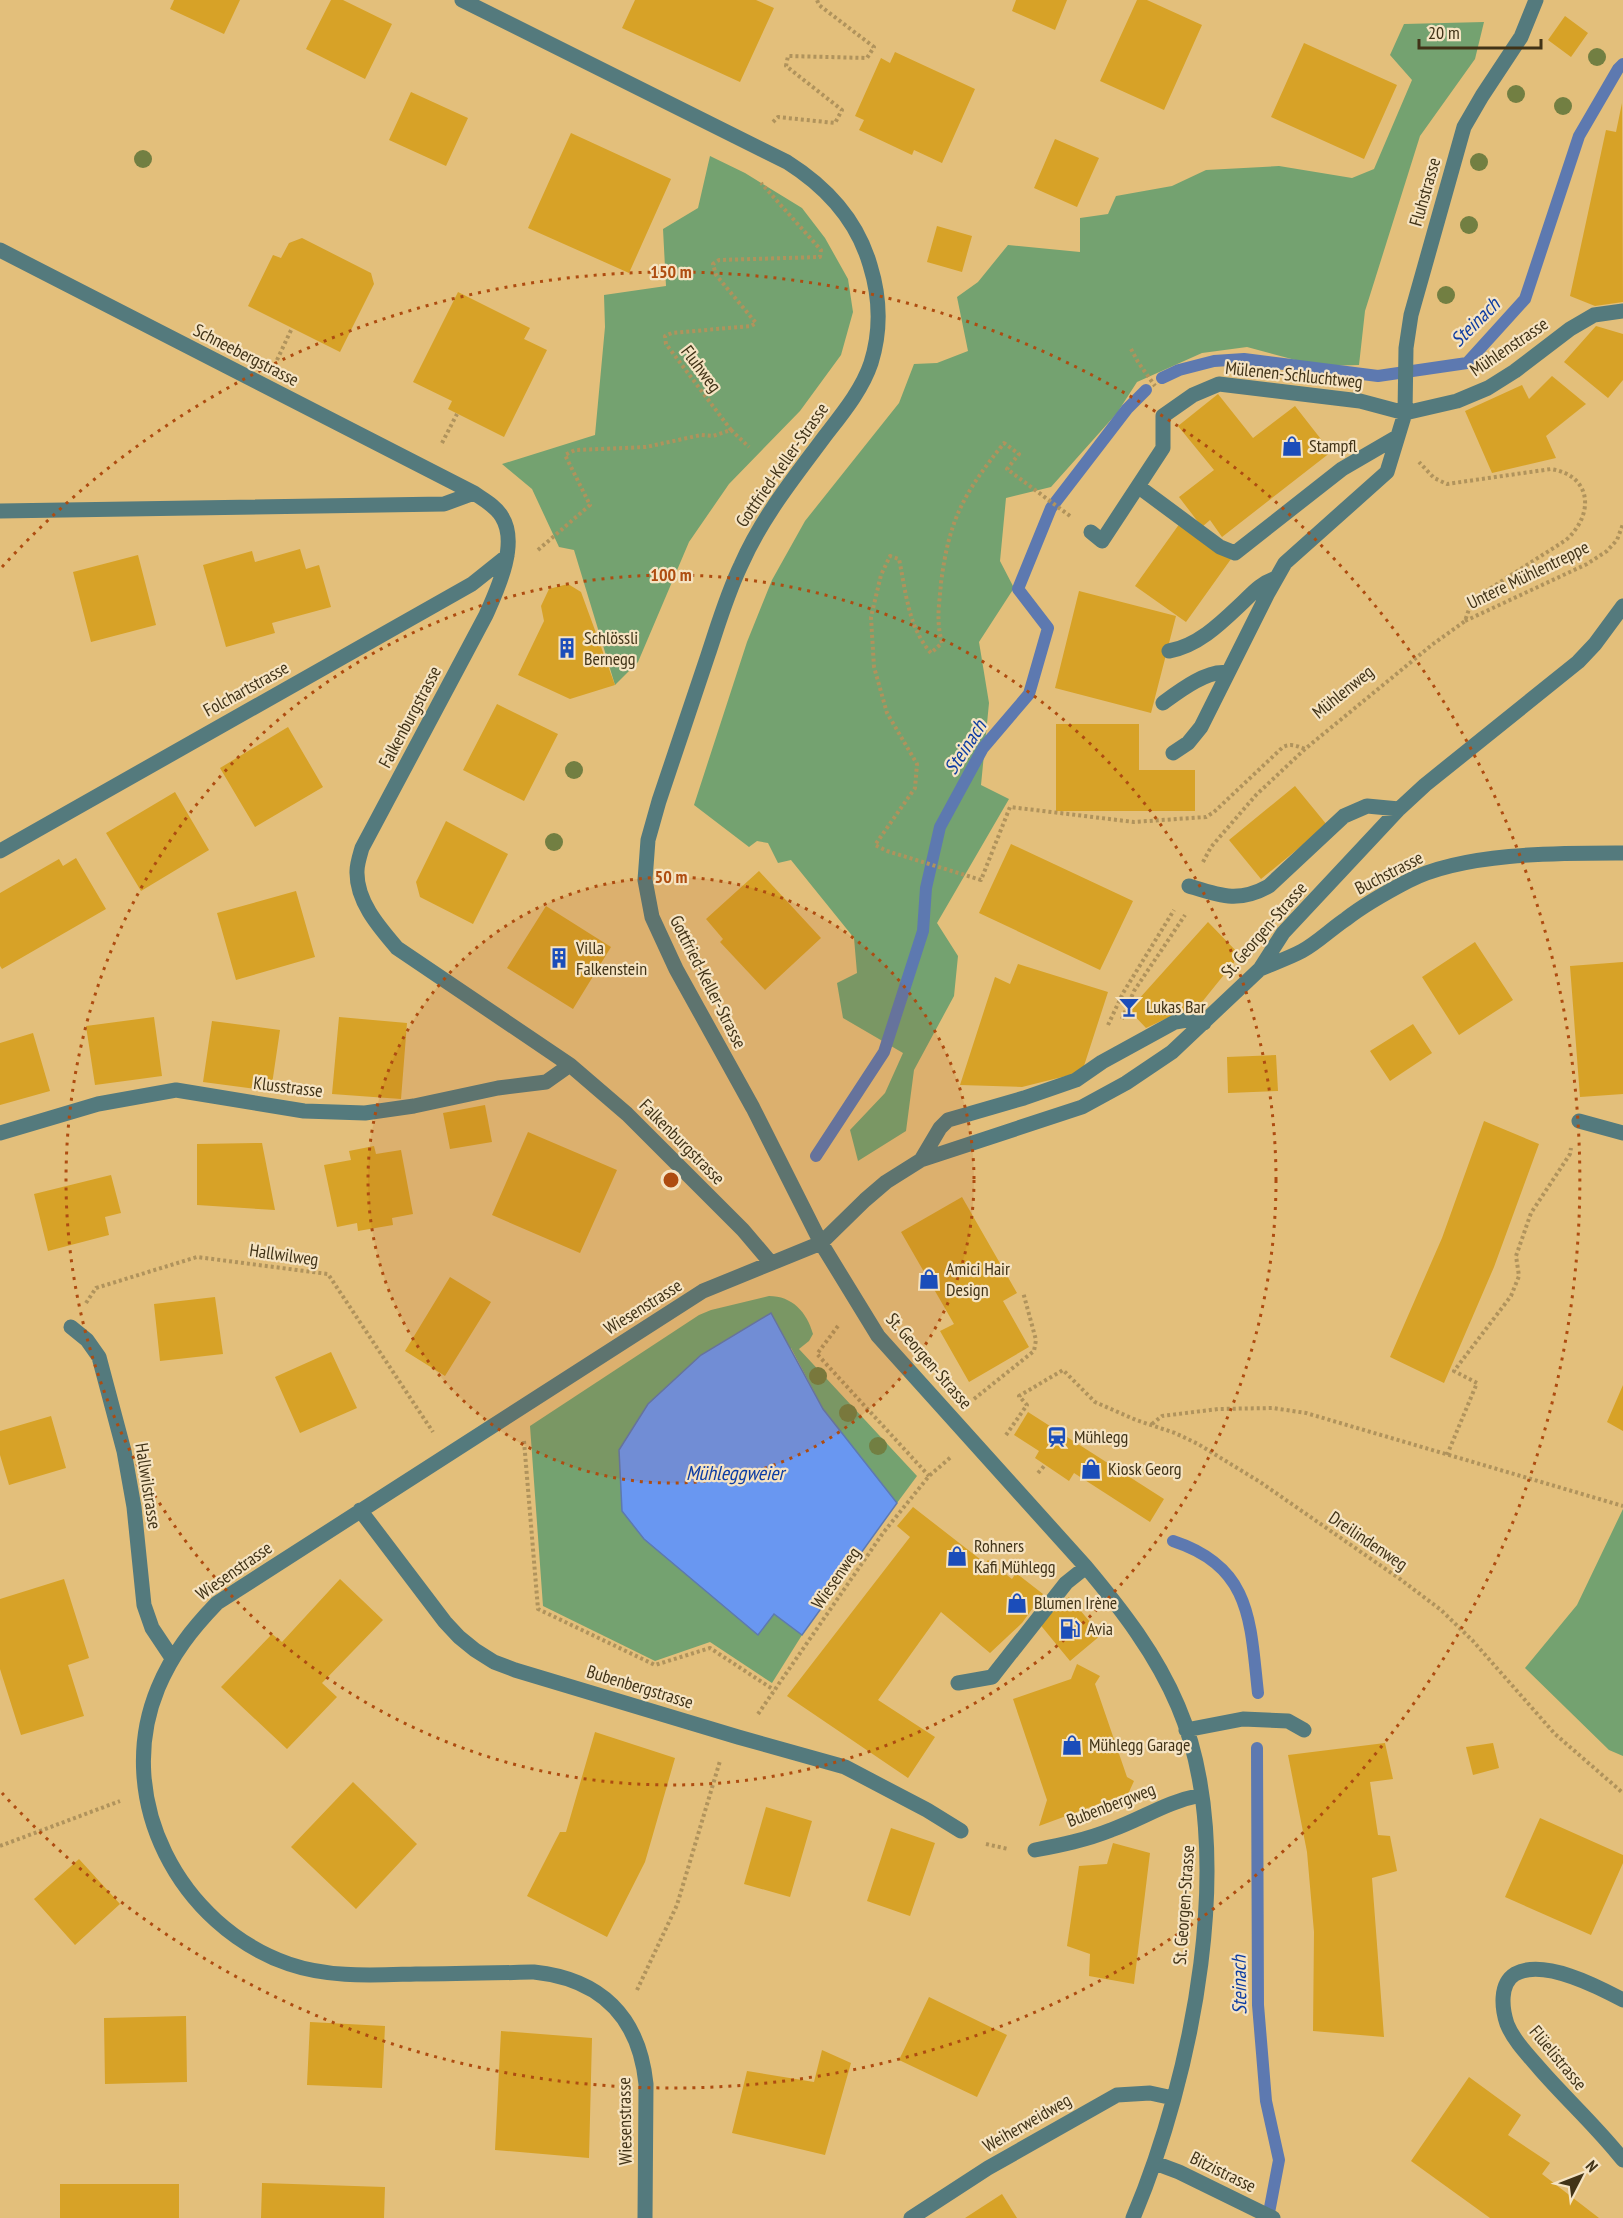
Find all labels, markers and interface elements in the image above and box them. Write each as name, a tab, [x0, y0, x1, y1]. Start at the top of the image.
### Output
scale bar	[1419, 12, 1540, 50]
text: 20 m	[1428, 21, 1460, 44]
street label: Fluhstrasse	[1404, 155, 1445, 229]
text: 150 m	[650, 260, 692, 283]
water label: Steinach	[1445, 291, 1506, 352]
street label: Mühlenstrasse	[1465, 312, 1552, 381]
street label: Schneebergstrasse	[190, 318, 303, 391]
street label: Fluhweg	[676, 341, 726, 397]
street label: Mülenen-Schluchtweg	[1224, 356, 1364, 393]
street label: Gottfried-Keller-Strasse	[730, 398, 833, 531]
shop icon: Stampfl	[1280, 434, 1304, 458]
place label: Stampfl	[1309, 434, 1357, 457]
street label: Untere Mühlentreppe	[1463, 535, 1593, 614]
text: 100 m	[650, 563, 692, 586]
place label: Schlössli Bernegg	[584, 626, 638, 670]
building icon: Schlössli Bernegg	[555, 636, 579, 660]
street label: Folchartstrasse	[199, 656, 292, 721]
street label: Mühlenweg	[1307, 660, 1378, 723]
street label: Falkenburgstrasse	[373, 662, 446, 772]
water label: Steinach	[938, 714, 993, 779]
street label: Buchstrasse	[1351, 846, 1427, 899]
text: 50 m	[655, 865, 687, 888]
street label: St. Georgen-Strasse	[1216, 877, 1312, 983]
street label: Gottfried-Keller-Strasse	[665, 911, 752, 1052]
place label: Villa Falkenstein	[575, 936, 647, 980]
building icon: Villa Falkenstein	[547, 946, 571, 970]
bar icon: Lukas Bar	[1117, 995, 1141, 1019]
place label: Lukas Bar	[1146, 995, 1206, 1018]
street label: Klusstrasse	[252, 1071, 324, 1102]
street label: Falkenburgstrasse	[635, 1094, 730, 1189]
centre of rings	[661, 1170, 681, 1190]
street label: Hallwilweg	[248, 1238, 320, 1271]
place label: Amici Hair Design	[946, 1257, 1010, 1301]
shop icon: Amici Hair Design	[917, 1267, 941, 1291]
street label: Wiesenstrasse	[599, 1274, 686, 1340]
street label: St. Georgen-Strasse	[881, 1308, 977, 1414]
station icon: Mühlegg	[1045, 1425, 1069, 1449]
place label: Mühlegg	[1074, 1425, 1128, 1448]
street label: Hallwilstrasse	[130, 1441, 167, 1531]
shop icon: Kiosk Georg	[1079, 1457, 1103, 1481]
place label: Kiosk Georg	[1108, 1457, 1182, 1480]
water label: Mühleggweier	[686, 1460, 787, 1486]
street label: Dreilindenweg	[1324, 1506, 1412, 1575]
place label: Rohners Kafi Mühlegg	[974, 1534, 1056, 1578]
street label: Wiesenstrasse	[191, 1536, 276, 1605]
street label: Wiesenweg	[806, 1542, 865, 1613]
shop icon: Rohners Kafi Mühlegg	[945, 1544, 969, 1568]
shop icon: Blumen Irène	[1005, 1591, 1029, 1615]
place label: Blumen Irène	[1034, 1591, 1117, 1614]
fuel station icon: Avia	[1058, 1617, 1082, 1641]
place label: Avia	[1087, 1617, 1113, 1640]
street label: Bubenbergstrasse	[584, 1659, 696, 1714]
shop icon: Mühlegg Garage	[1060, 1733, 1084, 1757]
place label: Mühlegg Garage	[1089, 1733, 1190, 1756]
street label: Bubenbergweg	[1063, 1777, 1158, 1832]
street label: St. Georgen-Strasse	[1168, 1844, 1199, 1966]
water label: Steinach	[1225, 1954, 1253, 2015]
street label: Flüelistrasse	[1525, 2021, 1592, 2095]
street label: Wiesenstrasse	[612, 2077, 637, 2165]
street label: Weiherweidweg	[978, 2088, 1075, 2157]
street label: Bitzistrasse	[1186, 2146, 1260, 2197]
north arrow	[1551, 2146, 1611, 2206]
text: N	[1582, 2156, 1602, 2176]

